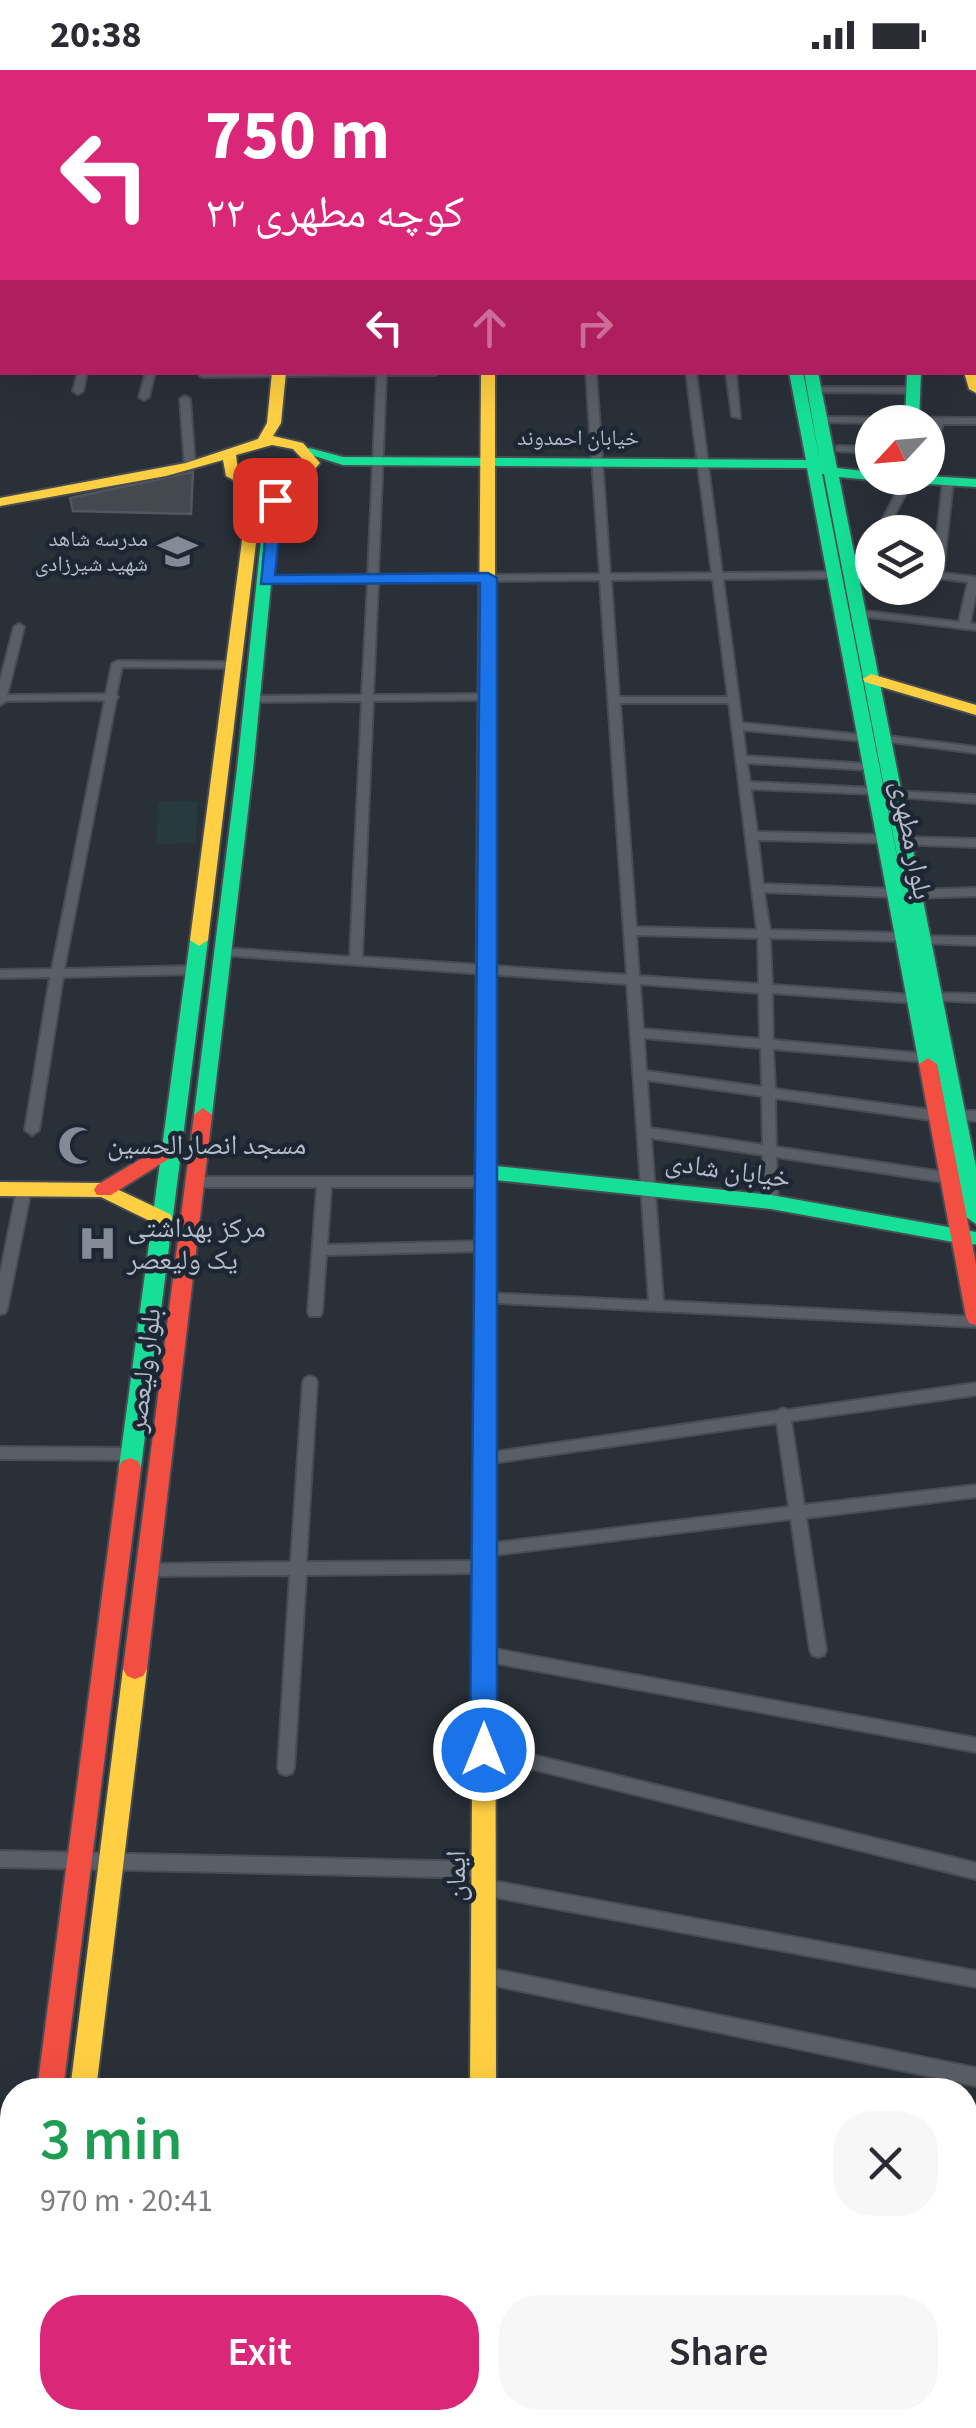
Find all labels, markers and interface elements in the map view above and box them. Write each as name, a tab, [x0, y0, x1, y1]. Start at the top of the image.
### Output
text: 20:38	[50, 8, 142, 62]
text: 750 m	[205, 86, 390, 186]
icon: left	[40, 110, 170, 240]
text: کوچه مطهری ۲۲	[205, 181, 464, 245]
icon: left	[357, 300, 412, 355]
icon: ahead	[462, 300, 517, 355]
icon: right	[567, 300, 622, 355]
north arrow	[855, 405, 945, 495]
map controls	[855, 405, 945, 605]
street label: خیابان احمدوند	[517, 422, 639, 454]
pin	[233, 458, 318, 543]
icon: arrive	[248, 473, 303, 528]
button: layers	[855, 515, 945, 605]
place label: مدرسه شاهد شهید شیرزادی	[35, 523, 148, 580]
school or university icon: مدرسه شاهد شهید شیرزادی	[157, 531, 199, 573]
street label: بلوار مطهری	[881, 777, 943, 903]
mosque icon: مسجد انصارالحسین	[56, 1124, 98, 1166]
place label: مسجد انصارالحسین	[107, 1125, 306, 1165]
street label: خیابان شادی	[663, 1141, 793, 1199]
place label: مرکز بهداشتی یک ولیعصر	[126, 1208, 266, 1280]
hospital icon: مرکز بهداشتی یک ولیعصر	[76, 1223, 118, 1265]
street label: بلوار ولیعصر	[116, 1306, 171, 1435]
position arrow	[432, 1698, 536, 1802]
street label: ایمان	[436, 1850, 476, 1902]
text: 3 min	[40, 2098, 183, 2183]
button: close	[833, 2111, 938, 2216]
text: 970 m · 20:41	[40, 2178, 213, 2224]
button: Exit	[40, 2295, 479, 2410]
button: Share	[499, 2295, 938, 2410]

